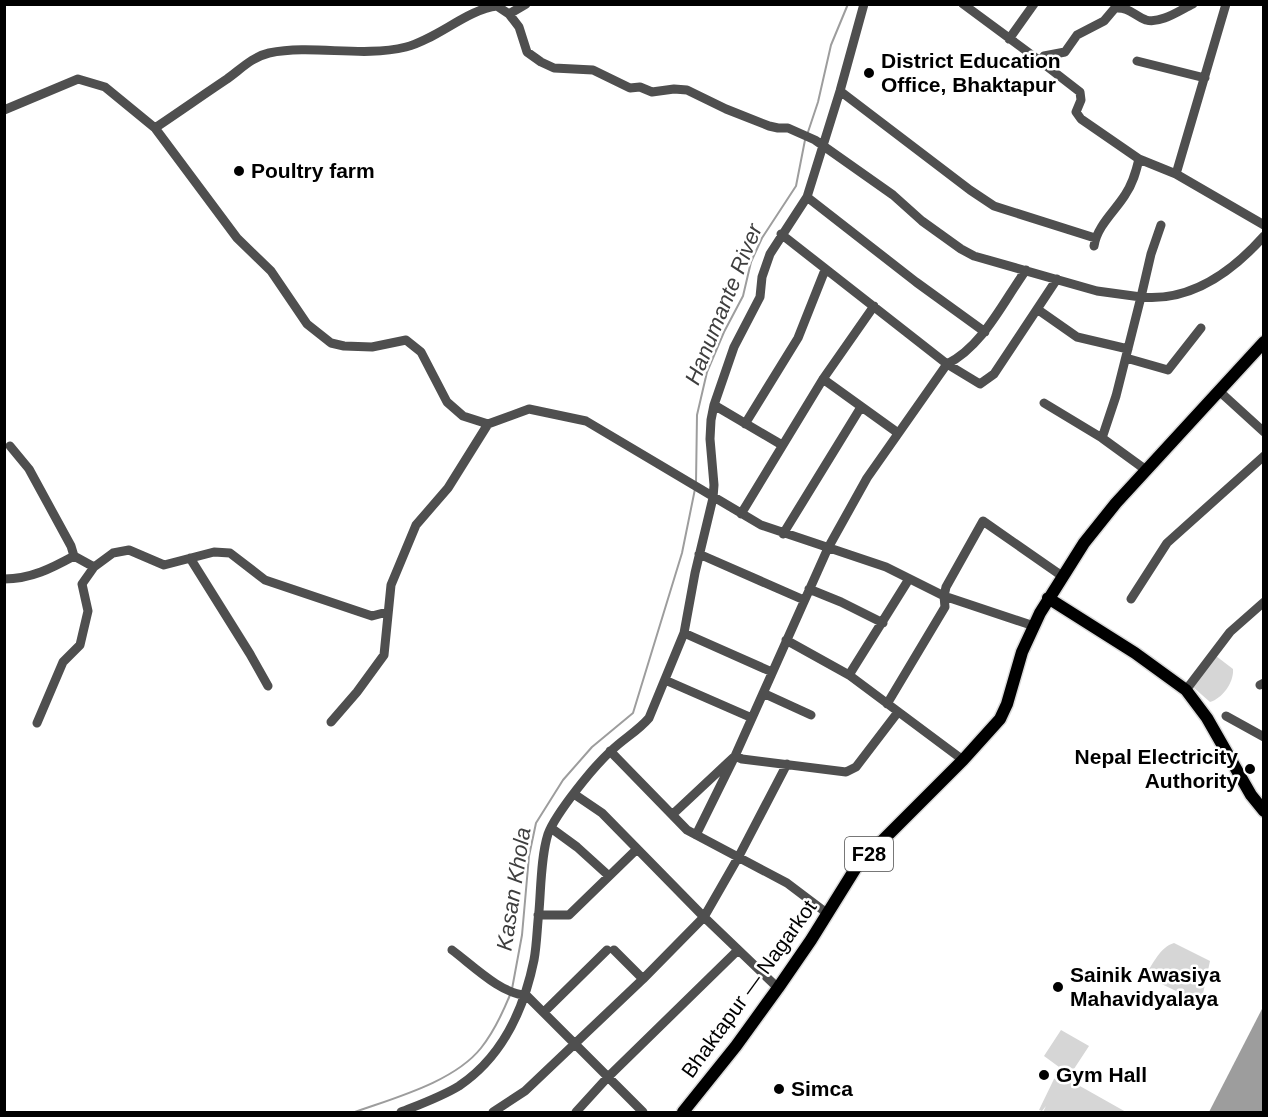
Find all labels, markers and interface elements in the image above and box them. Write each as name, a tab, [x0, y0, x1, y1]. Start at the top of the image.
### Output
place label: District Education Office, Bhaktapur	[881, 49, 1061, 96]
marker: District Education Office, Bhaktapur	[862, 66, 876, 80]
place label: Poultry farm	[251, 159, 375, 182]
marker: Poultry farm	[232, 164, 246, 178]
water label: Hanumante River	[680, 219, 768, 388]
place label: Nepal Electricity Authority	[1075, 745, 1238, 792]
marker: Nepal Electricity Authority	[1243, 762, 1257, 776]
water label: Kasan Khola	[491, 826, 536, 953]
road number: F28	[845, 837, 893, 871]
street label: Bhaktapur — Nagarkot	[677, 895, 821, 1082]
place label: Sainik Awasiya Mahavidyalaya	[1070, 963, 1221, 1010]
marker: Sainik Awasiya Mahavidyalaya	[1051, 980, 1065, 994]
place label: Gym Hall	[1056, 1063, 1147, 1086]
marker: Gym Hall	[1037, 1068, 1051, 1082]
place label: Simca	[791, 1077, 853, 1100]
marker: Simca	[772, 1082, 786, 1096]

